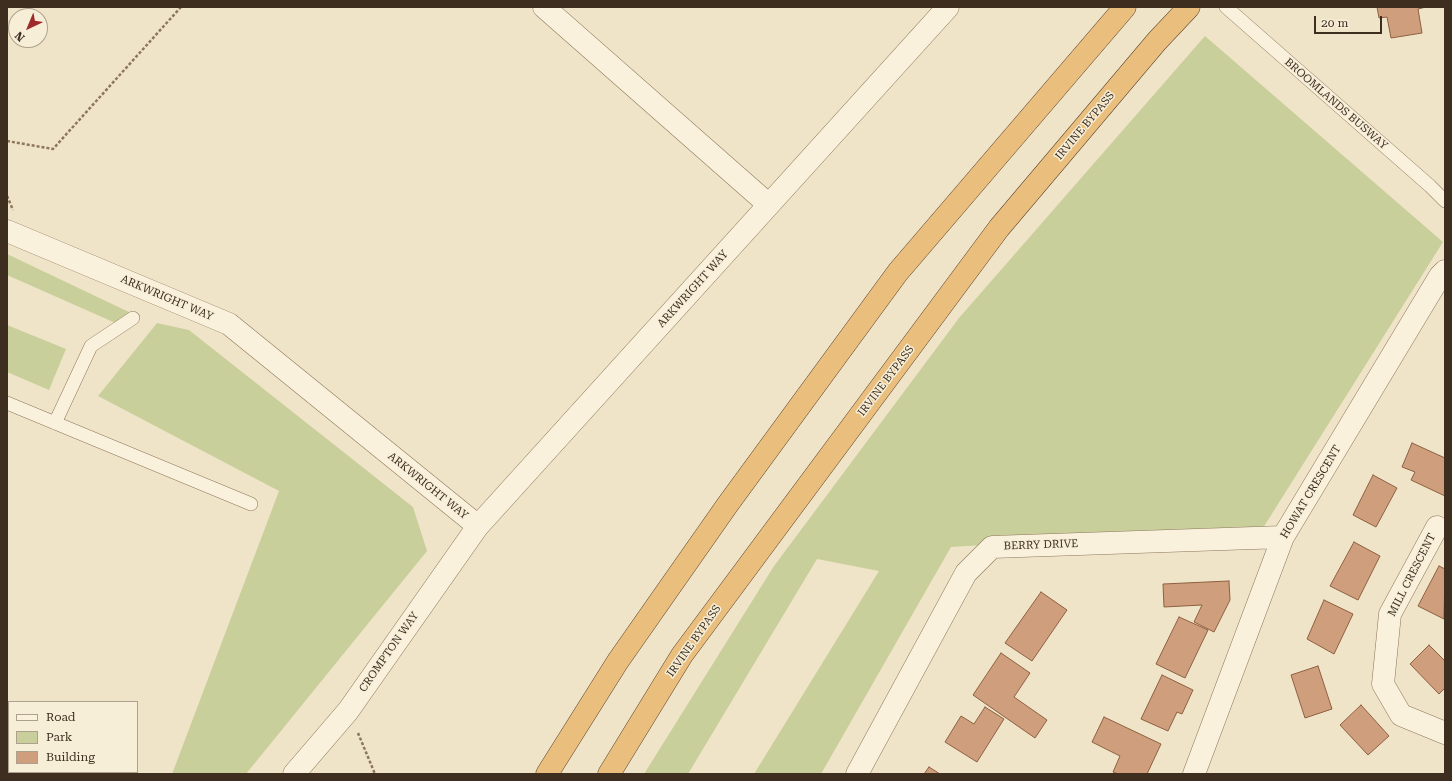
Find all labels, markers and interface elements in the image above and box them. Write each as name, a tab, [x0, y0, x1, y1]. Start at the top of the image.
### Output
north arrow	[8, 8, 48, 48]
scale bar	[1316, 8, 1384, 34]
text: 20 m	[1321, 16, 1348, 30]
text: N	[12, 29, 28, 44]
street label: BROOMLANDS BUSWAY	[1282, 56, 1390, 152]
street label: IRVINE BYPASS	[1053, 89, 1117, 163]
street label: ARKWRIGHT WAY	[655, 248, 731, 330]
street label: ARKWRIGHT WAY	[119, 273, 215, 323]
street label: IRVINE BYPASS	[855, 343, 917, 419]
street label: HOWAT CRESCENT	[1278, 443, 1344, 541]
street label: ARKWRIGHT WAY	[385, 450, 471, 522]
street label: MILL CRESCENT	[1385, 531, 1439, 619]
street label: BERRY DRIVE	[1004, 537, 1078, 553]
street label: IRVINE BYPASS	[664, 602, 724, 680]
street label: CROMPTON WAY	[356, 609, 422, 695]
legend	[8, 701, 138, 773]
text: Road	[46, 710, 75, 724]
text: Park	[46, 730, 72, 744]
text: Building	[46, 750, 95, 764]

